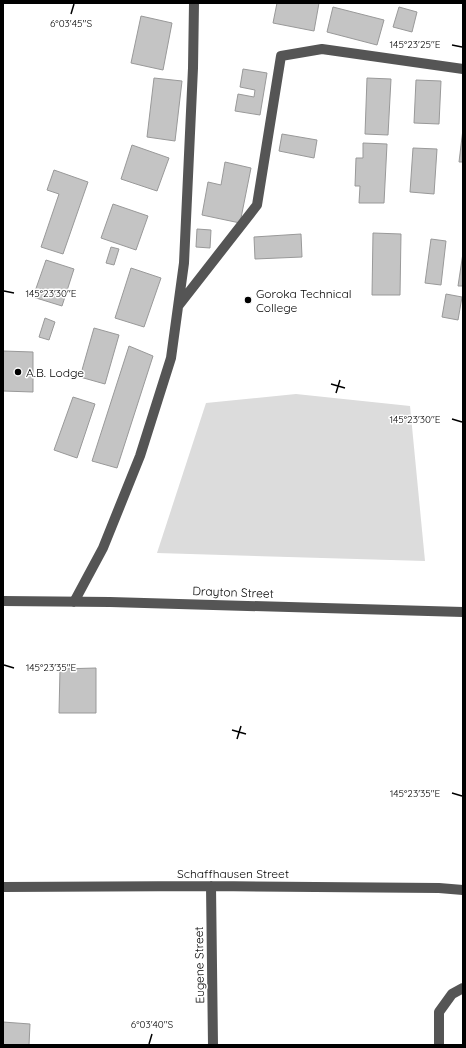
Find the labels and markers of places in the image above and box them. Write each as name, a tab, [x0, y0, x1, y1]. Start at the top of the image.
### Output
place label: Goroka Technical College	[256, 286, 352, 315]
marker: Goroka Technical College	[243, 295, 253, 305]
place label: A.B. Lodge	[26, 365, 84, 380]
marker: A.B. Lodge	[13, 367, 23, 377]

